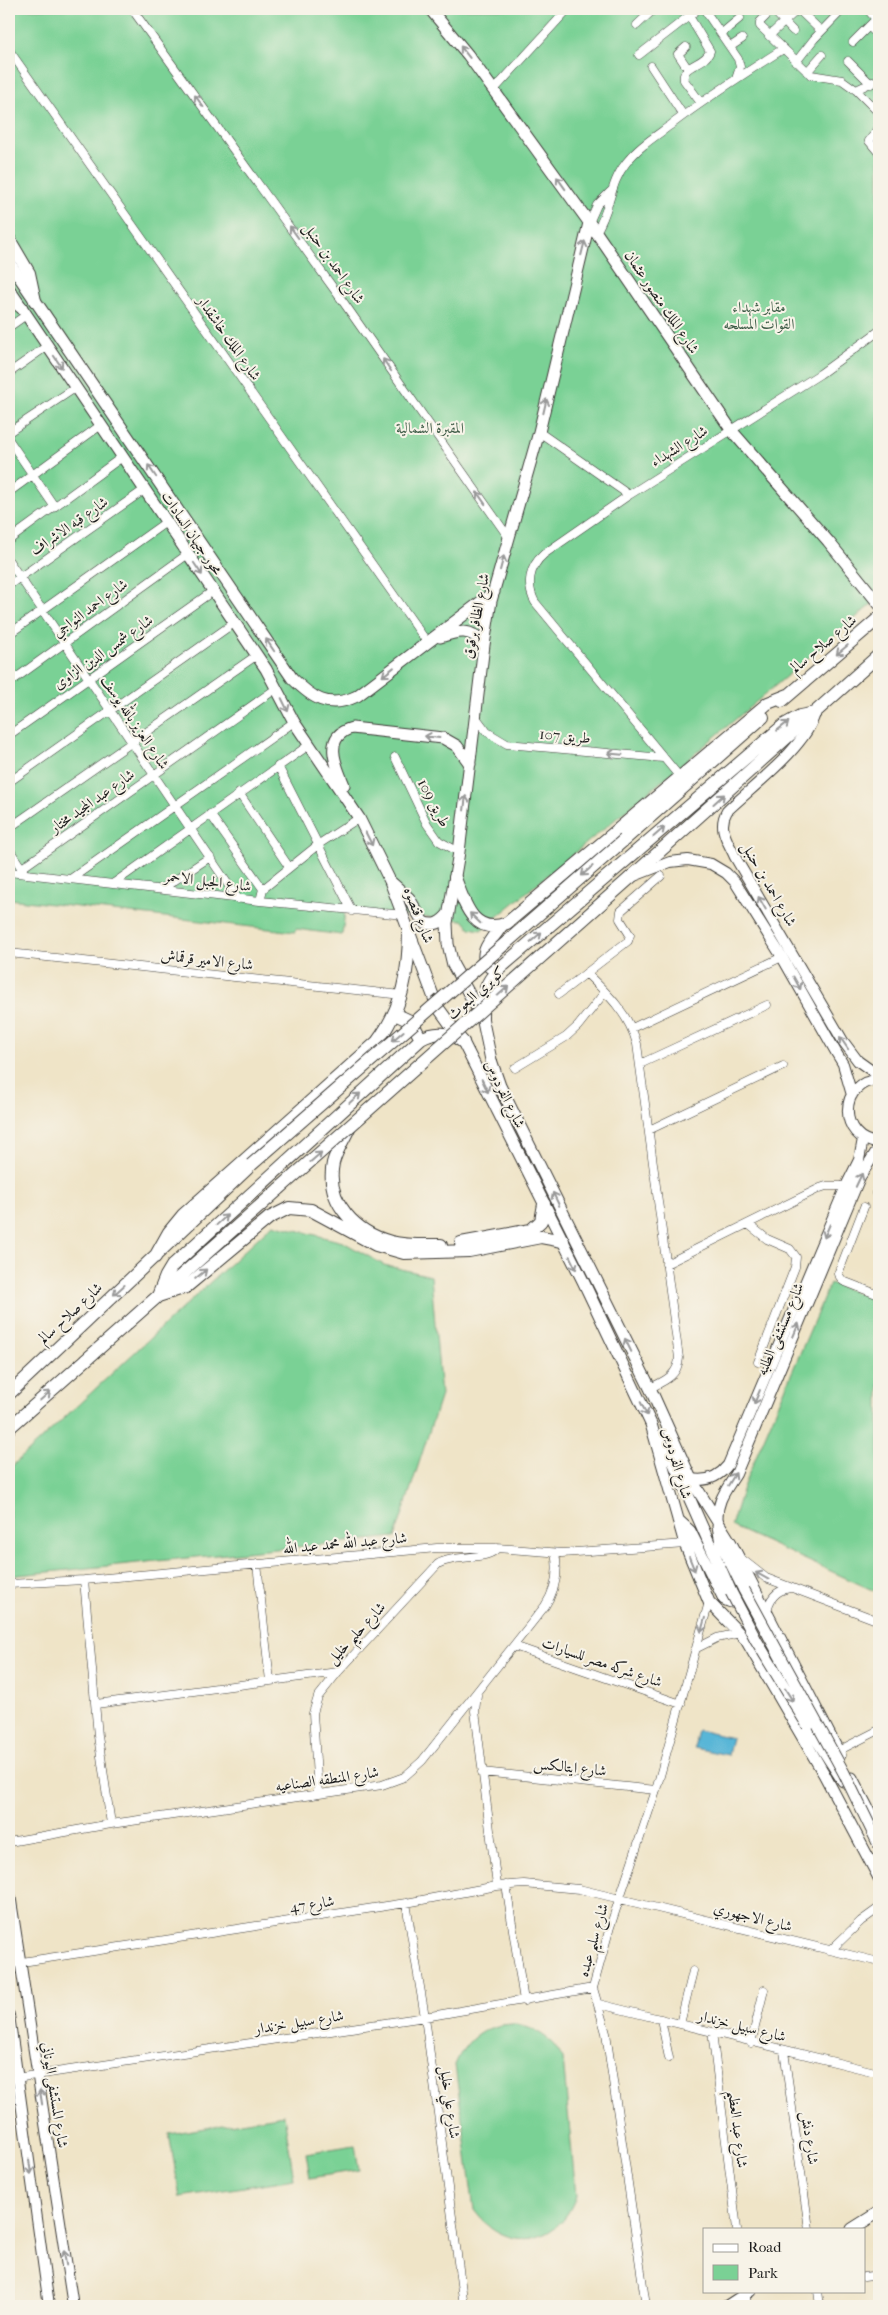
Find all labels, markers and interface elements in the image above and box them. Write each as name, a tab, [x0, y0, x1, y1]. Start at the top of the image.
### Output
one-way arrow	[459, 46, 470, 59]
one-way arrow	[193, 95, 204, 108]
one-way arrow	[556, 176, 566, 190]
street label: شارع احمد بن حنبل	[296, 219, 369, 309]
one-way arrow	[289, 225, 299, 239]
one-way arrow	[579, 241, 588, 257]
street label: شارع الملك منصور عثمان	[617, 247, 703, 359]
street label: شارع الملك خاشقدار	[189, 291, 265, 386]
park label: مقابر شهداء القوات المسلحه	[724, 298, 794, 333]
one-way arrow	[53, 354, 63, 368]
one-way arrow	[382, 359, 392, 373]
one-way arrow	[541, 399, 550, 415]
park label: المقبرة الشمالية	[396, 419, 464, 437]
street label: شارع الشهداء	[647, 421, 713, 474]
one-way arrow	[147, 465, 157, 479]
street label: محور جيهان السادات	[157, 488, 227, 579]
one-way arrow	[476, 491, 486, 505]
street label: شارع قبه الاشراف	[27, 493, 114, 563]
one-way arrow	[498, 556, 507, 572]
one-way arrow	[193, 561, 203, 575]
street label: شارع الظافر برقوق	[459, 572, 497, 661]
street label: شارع احمد النواجي	[49, 575, 133, 644]
street label: شارع شمس الدين الزاوى	[50, 611, 158, 696]
street label: شارع صلاح سالم	[786, 611, 863, 680]
one-way arrow	[265, 639, 275, 653]
one-way arrow	[836, 644, 849, 655]
one-way arrow	[382, 666, 395, 677]
street label: شارع العزيز بالله يوسف	[94, 670, 176, 775]
one-way arrow	[280, 698, 290, 713]
one-way arrow	[776, 721, 790, 731]
street label: طريق 107	[539, 725, 591, 748]
one-way arrow	[425, 732, 441, 742]
one-way arrow	[607, 749, 623, 759]
street label: شارع عبد المجيد مختار	[45, 765, 140, 841]
street label: طريق 109	[413, 776, 454, 831]
one-way arrow	[712, 793, 725, 805]
one-way arrow	[460, 795, 470, 811]
one-way arrow	[653, 826, 666, 837]
one-way arrow	[364, 832, 374, 847]
street label: شارع احمد بن حنبل	[734, 838, 801, 932]
street label: شارع الجبل الاحمر	[161, 866, 253, 899]
one-way arrow	[580, 866, 593, 877]
street label: شارع قنصوه	[396, 884, 438, 947]
one-way arrow	[757, 896, 767, 911]
one-way arrow	[469, 912, 482, 924]
one-way arrow	[529, 932, 542, 943]
street label: شارع الامير قرقماش	[159, 946, 254, 978]
street label: كوبري البعوث	[443, 962, 511, 1026]
one-way arrow	[792, 976, 802, 991]
one-way arrow	[496, 985, 509, 997]
one-way arrow	[392, 1030, 405, 1042]
one-way arrow	[839, 1036, 850, 1050]
street label: شارع الفردوس	[477, 1057, 529, 1133]
one-way arrow	[480, 1078, 490, 1093]
one-way arrow	[348, 1093, 361, 1104]
one-way arrow	[309, 1152, 322, 1163]
one-way arrow	[855, 1173, 865, 1188]
one-way arrow	[551, 1192, 560, 1207]
one-way arrow	[216, 1214, 229, 1226]
one-way arrow	[821, 1223, 831, 1238]
one-way arrow	[568, 1255, 578, 1270]
one-way arrow	[194, 1269, 207, 1280]
street label: شارع صلاح سالم	[34, 1279, 109, 1350]
street label: شارع مستشفى الطلبه	[752, 1280, 811, 1380]
one-way arrow	[112, 1284, 125, 1296]
one-way arrow	[792, 1323, 802, 1338]
one-way arrow	[623, 1337, 633, 1352]
one-way arrow	[751, 1389, 761, 1404]
one-way arrow	[39, 1390, 52, 1402]
one-way arrow	[639, 1401, 649, 1416]
street label: شارع الفردوس	[654, 1425, 696, 1502]
one-way arrow	[728, 1472, 738, 1486]
street label: شارع عبد الله محمد عبد الله	[282, 1526, 408, 1561]
one-way arrow	[689, 1556, 698, 1571]
one-way arrow	[756, 1570, 770, 1580]
street label: شارع حليم خليل	[323, 1598, 394, 1672]
one-way arrow	[697, 1617, 707, 1633]
street label: شارع شركه مصر للسيارات	[538, 1633, 665, 1695]
one-way arrow	[785, 1688, 795, 1702]
street label: شارع ايتالكس	[532, 1754, 607, 1784]
street label: شارع المنطقه الصناعيه	[274, 1763, 381, 1799]
street label: شارع 47	[288, 1892, 336, 1920]
street label: شارع الاجهوري	[711, 1899, 794, 1939]
street label: شارع سليم عبده	[574, 1901, 618, 1981]
street label: شارع سبيل خزندار	[251, 2006, 346, 2042]
street label: شارع سبيل خزندار	[693, 2006, 788, 2050]
street label: شارع المستشفى اليوناني	[34, 2041, 72, 2150]
street label: شارع علي خليل	[431, 2064, 464, 2140]
street label: شارع عبد العظيم	[718, 2089, 752, 2170]
one-way arrow	[35, 2090, 45, 2106]
street label: شارع دنش	[793, 2110, 823, 2166]
one-way arrow	[26, 2159, 36, 2175]
legend	[703, 2228, 866, 2292]
text: Road	[748, 2238, 782, 2256]
one-way arrow	[60, 2250, 70, 2266]
text: Park	[748, 2264, 778, 2282]

